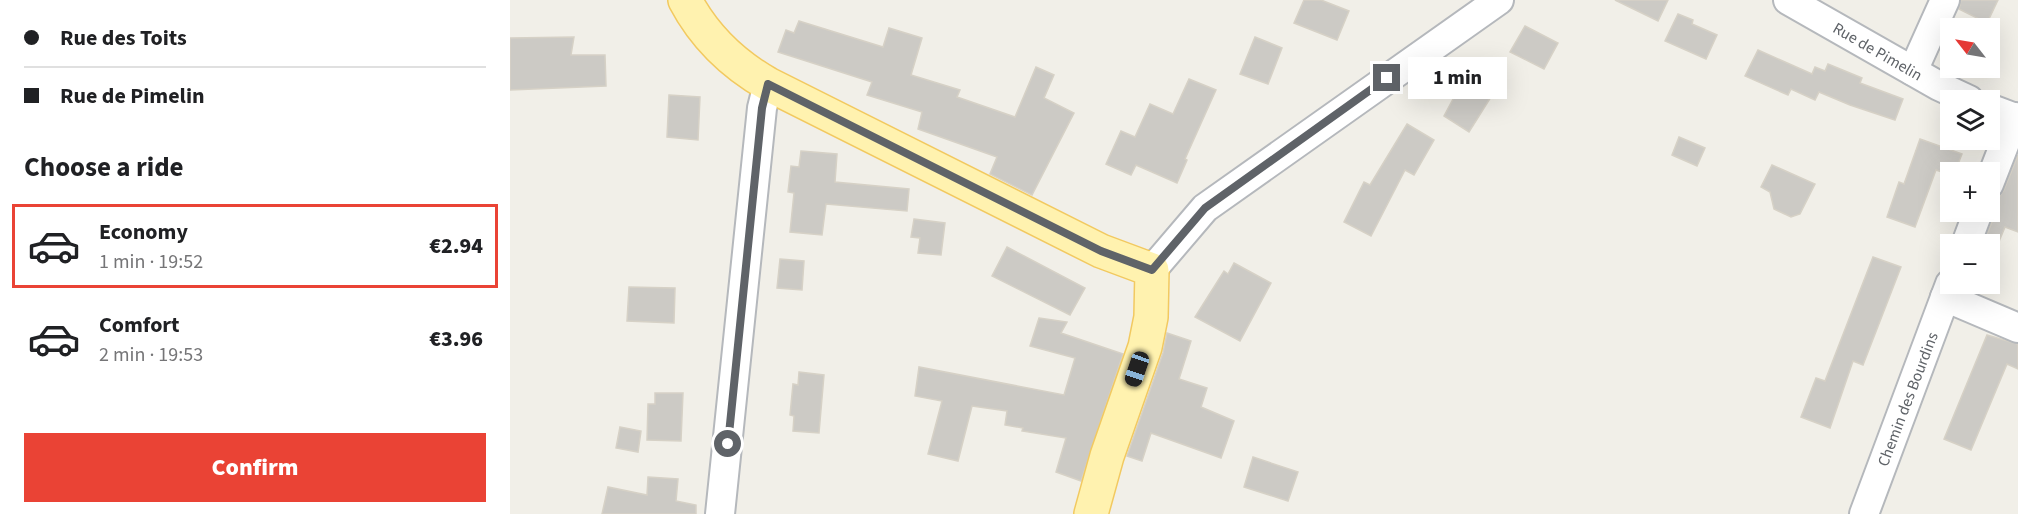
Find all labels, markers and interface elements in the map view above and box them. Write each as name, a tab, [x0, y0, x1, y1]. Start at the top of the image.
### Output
street label: Rue de Pimelin	[1829, 17, 1926, 86]
north arrow	[1940, 18, 2000, 78]
map controls	[1940, 18, 2000, 294]
text: Rue des Toits	[60, 22, 187, 54]
callout: 1 min	[1408, 57, 1507, 99]
route end	[1373, 64, 1400, 91]
text: 1 min	[1433, 64, 1482, 92]
text: Rue de Pimelin	[60, 80, 205, 112]
button: layers	[1940, 90, 2000, 150]
text: Choose a ride	[24, 148, 184, 187]
button: +	[1940, 162, 2000, 222]
text: Economy	[99, 216, 188, 248]
icon: car	[27, 219, 81, 273]
text: €2.94	[429, 230, 483, 262]
button: −	[1940, 234, 2000, 294]
text: 1 min · 19:52	[99, 248, 203, 276]
text: Comfort	[99, 309, 180, 341]
icon: car	[27, 312, 81, 366]
text: €3.96	[429, 323, 483, 355]
street label: Chemin des Bourdins	[1872, 329, 1944, 470]
text: 2 min · 19:53	[99, 341, 203, 369]
car	[1123, 349, 1151, 389]
route start	[714, 430, 741, 457]
button: Confirm	[24, 433, 486, 502]

